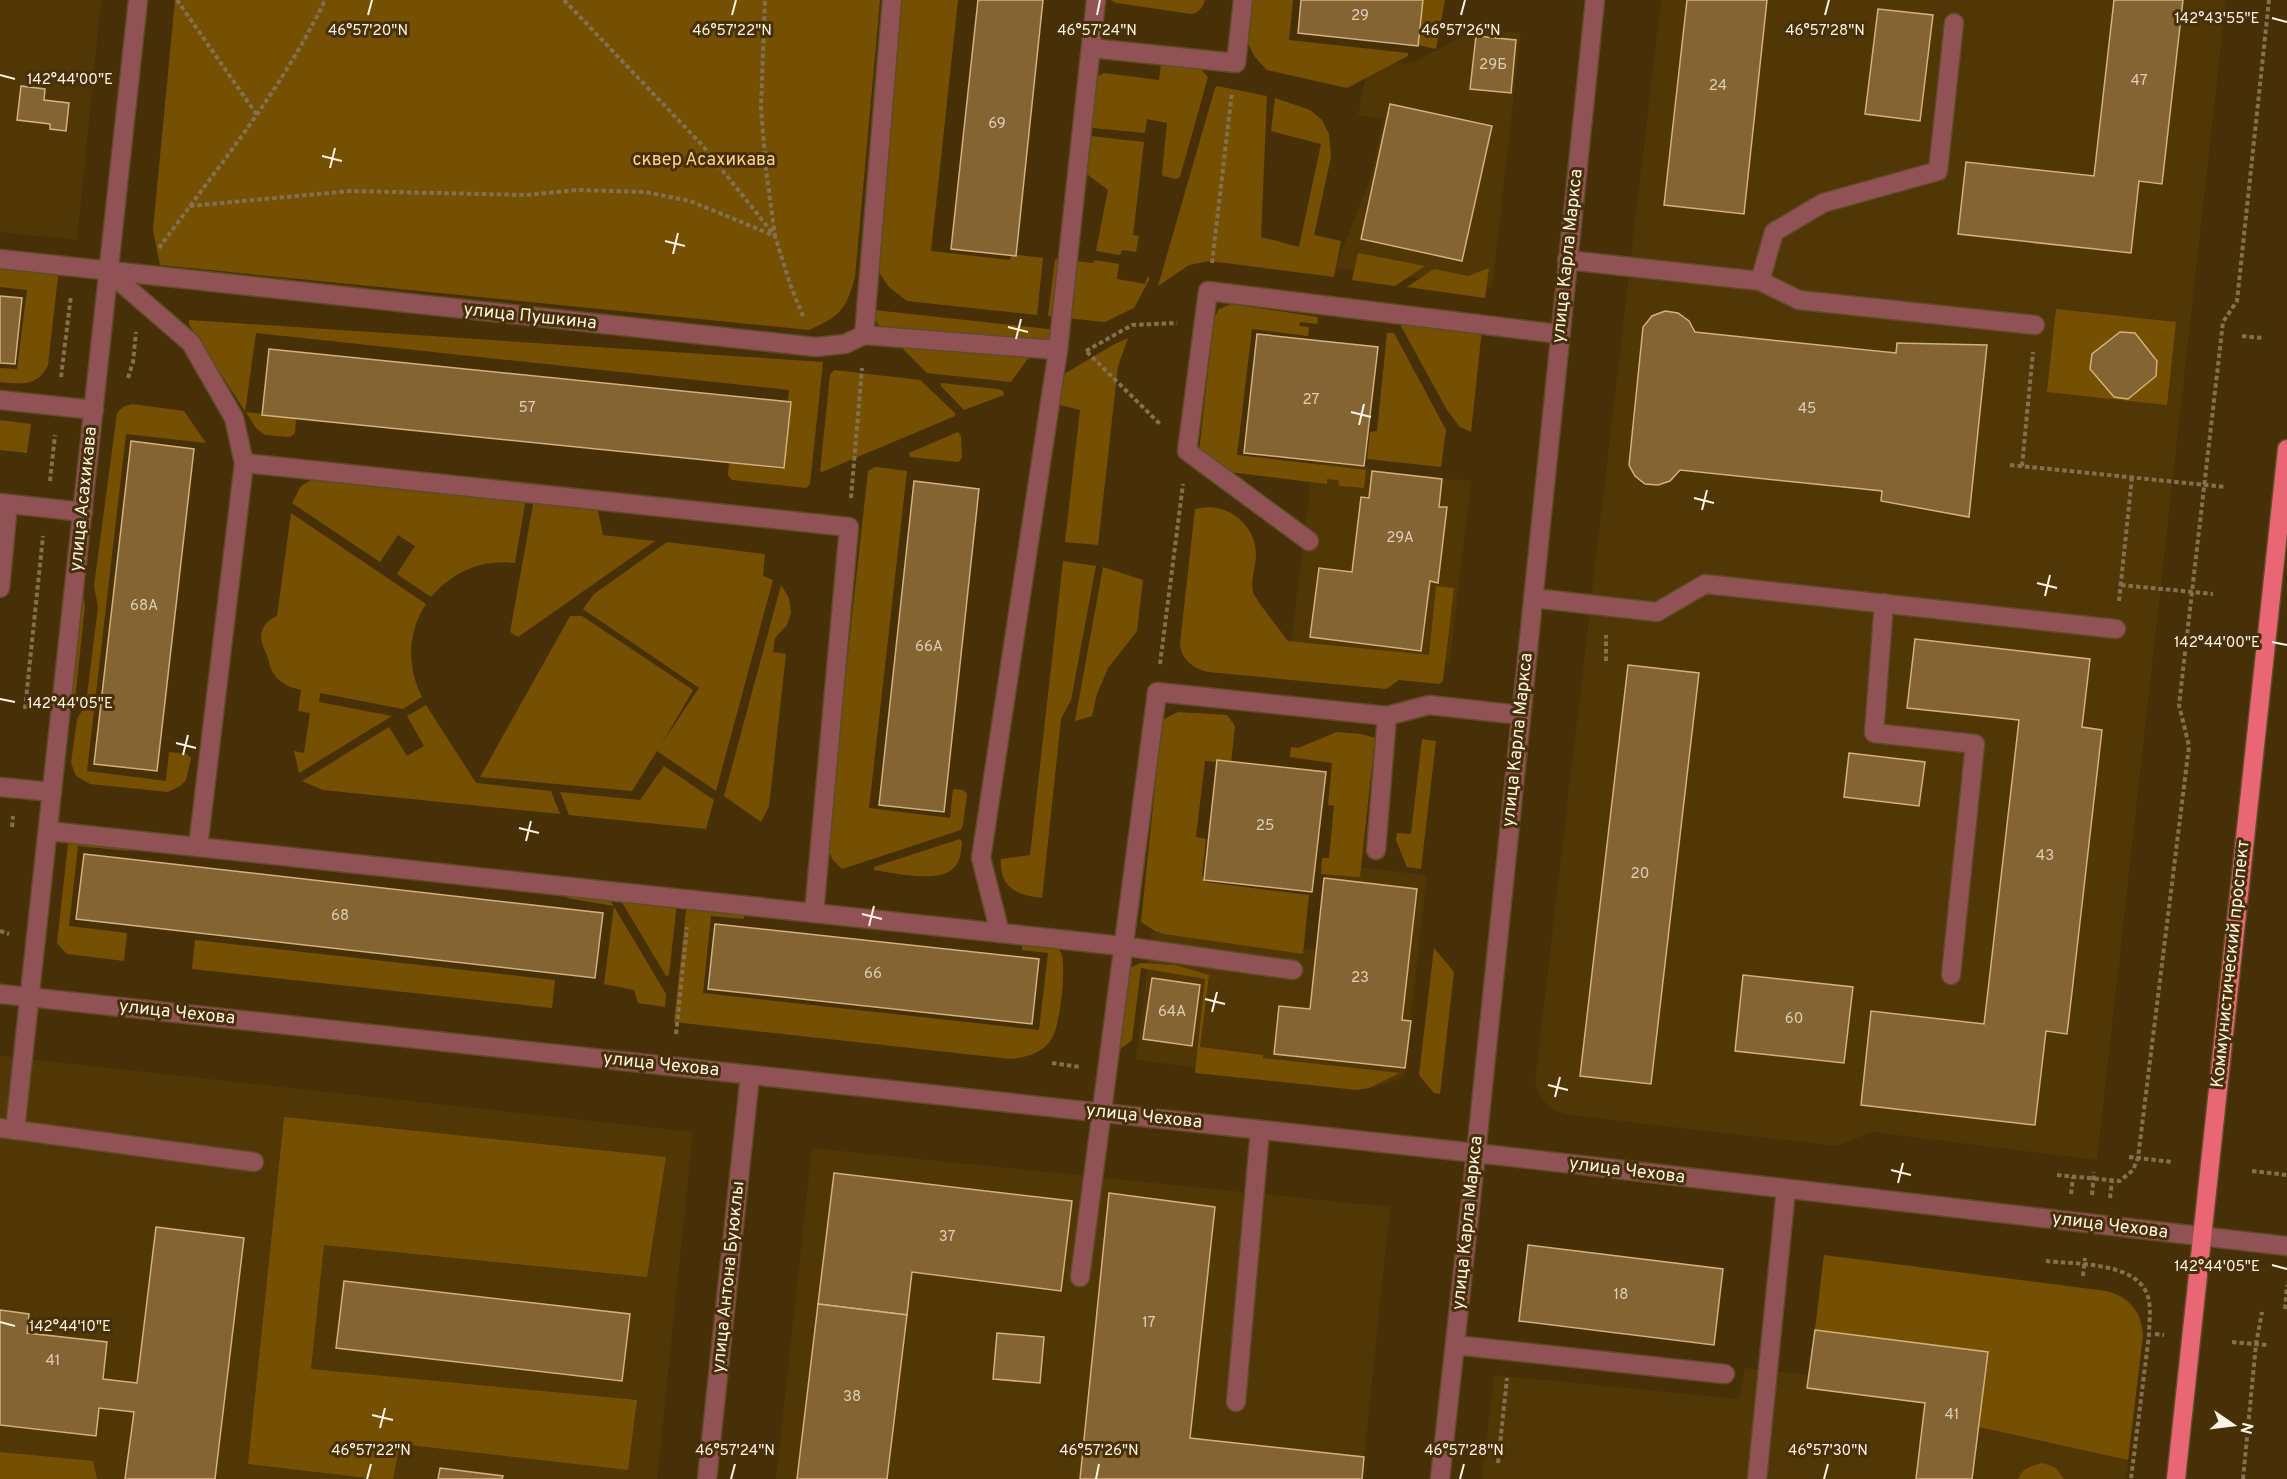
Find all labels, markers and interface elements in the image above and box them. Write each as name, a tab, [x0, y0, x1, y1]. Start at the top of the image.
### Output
house number: 29	[1351, 7, 1369, 26]
text: 142°43'55"E	[2174, 10, 2260, 29]
text: 46°57'20"N	[328, 22, 408, 41]
text: 46°57'22"N	[692, 22, 772, 41]
text: 46°57'24"N	[1057, 22, 1137, 41]
text: 46°57'26"N	[1421, 22, 1501, 41]
text: 46°57'28"N	[1785, 22, 1865, 41]
house number: 29Б	[1479, 56, 1507, 75]
text: 142°44'00"E	[27, 71, 113, 90]
house number: 47	[2131, 72, 2148, 91]
house number: 24	[1709, 77, 1727, 96]
house number: 69	[988, 115, 1006, 134]
park label: сквер Асахикава	[632, 149, 776, 172]
street label: улица Карла Маркса	[1547, 168, 1589, 344]
street label: улица Пушкина	[462, 299, 598, 335]
house number: 27	[1303, 391, 1320, 410]
house number: 57	[519, 399, 536, 418]
house number: 45	[1798, 400, 1816, 419]
street label: улица Асахикава	[65, 425, 103, 573]
house number: 29А	[1386, 529, 1414, 548]
house number: 68А	[130, 597, 158, 616]
text: 142°44'00"E	[2174, 634, 2260, 653]
house number: 66А	[915, 638, 943, 657]
street label: улица Карла Маркса	[1497, 652, 1539, 828]
text: 142°44'05"E	[27, 695, 113, 714]
house number: 25	[1256, 817, 1274, 836]
street label: Коммунистический проспект	[2207, 839, 2255, 1089]
house number: 43	[2036, 847, 2054, 866]
house number: 20	[1631, 865, 1649, 884]
house number: 68	[331, 907, 349, 926]
house number: 66	[864, 965, 882, 984]
house number: 23	[1351, 969, 1369, 988]
street label: улица Чехова	[118, 995, 236, 1031]
house number: 64А	[1158, 1003, 1186, 1022]
house number: 60	[1785, 1010, 1803, 1029]
street label: улица Чехова	[602, 1047, 720, 1083]
street label: улица Чехова	[1085, 1099, 1203, 1135]
street label: улица Карла Маркса	[1447, 1135, 1489, 1311]
street label: улица Чехова	[1568, 1152, 1686, 1190]
street label: улица Антона Буюклы	[707, 1180, 751, 1374]
street label: улица Чехова	[2051, 1207, 2169, 1245]
house number: 37	[939, 1228, 956, 1247]
text: 142°44'05"E	[2174, 1258, 2260, 1277]
house number: 18	[1614, 1286, 1628, 1305]
house number: 17	[1142, 1314, 1156, 1333]
text: 142°44'10"E	[29, 1318, 111, 1337]
house number: 41	[46, 1352, 60, 1371]
house number: 38	[843, 1388, 861, 1407]
north arrow	[2203, 1395, 2263, 1455]
house number: 41	[1945, 1406, 1959, 1425]
text: N	[2235, 1420, 2257, 1436]
text: 46°57'22"N	[331, 1442, 411, 1461]
text: 46°57'24"N	[695, 1442, 775, 1461]
text: 46°57'26"N	[1059, 1442, 1139, 1461]
text: 46°57'28"N	[1424, 1442, 1504, 1461]
text: 46°57'30"N	[1788, 1442, 1868, 1461]

